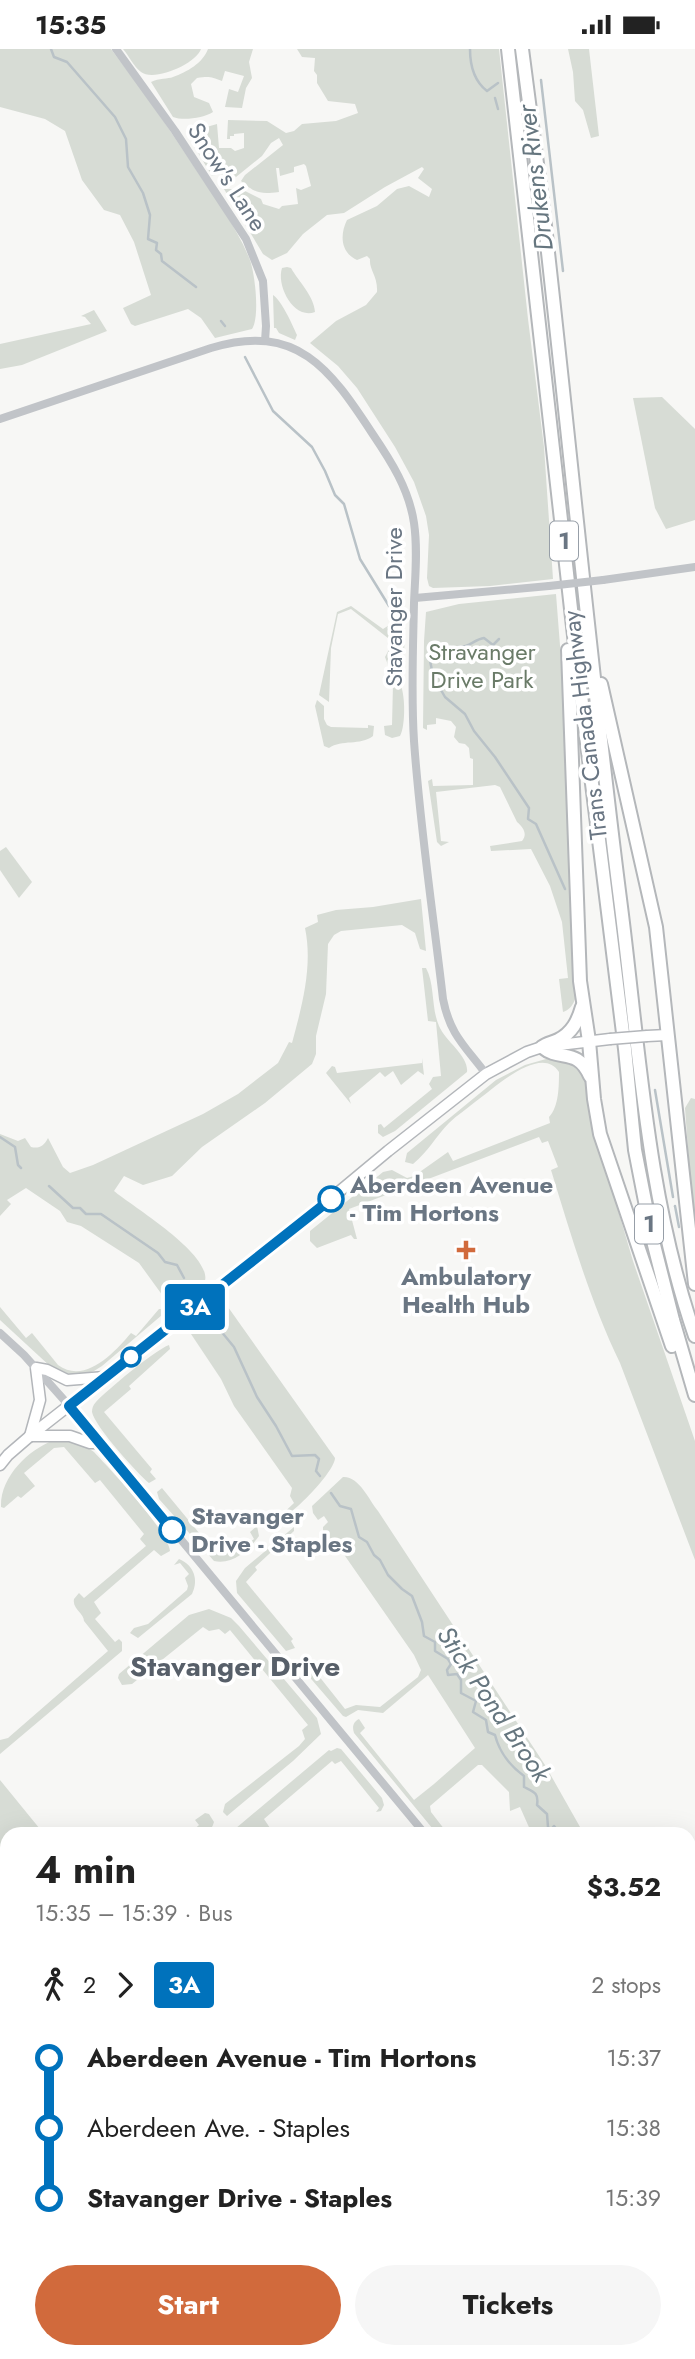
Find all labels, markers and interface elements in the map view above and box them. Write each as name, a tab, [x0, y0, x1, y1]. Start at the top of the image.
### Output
text: 15:35	[35, 6, 106, 44]
water label: Drukens River	[507, 101, 563, 253]
street label: Snow's Lane	[179, 115, 276, 238]
road number: 1	[550, 521, 578, 561]
street label: Stavanger Drive	[376, 527, 411, 687]
street label: Trans Canada Highway	[553, 608, 616, 842]
park label: Stravanger Drive Park	[428, 634, 537, 697]
place label: Aberdeen Avenue - Tim Hortons	[349, 1167, 553, 1230]
marker: Aberdeen Avenue - Tim Hortons	[318, 1186, 344, 1212]
road number: 1	[635, 1205, 663, 1243]
marker: Ambulatory Health Hub	[456, 1240, 476, 1260]
place label: Ambulatory Health Hub	[400, 1259, 532, 1322]
line badge: 3A	[164, 1284, 227, 1330]
text: 3A	[179, 1289, 211, 1324]
unlabelled marker	[121, 1347, 141, 1367]
place label: Stavanger Drive - Staples	[191, 1498, 352, 1561]
marker: Stavanger Drive - Staples	[159, 1517, 185, 1543]
water label: Stick Pond Brook	[428, 1618, 561, 1791]
district label: Stavanger Drive	[130, 1646, 340, 1687]
text: 4 min	[35, 1842, 136, 1897]
text: $3.52	[587, 1868, 661, 1906]
text: 15:35 – 15:39 · Bus	[35, 1896, 232, 1930]
icon: walk	[35, 1966, 73, 2004]
icon: forward	[106, 1966, 144, 2004]
text: 3A	[168, 1967, 200, 2002]
text: 2	[83, 1968, 96, 2002]
text: 2 stops	[591, 1968, 661, 2002]
text: Aberdeen Avenue - Tim Hortons	[87, 2039, 476, 2077]
text: 15:37	[606, 2041, 661, 2075]
text: Aberdeen Ave. - Staples	[87, 2109, 350, 2147]
text: 15:38	[606, 2111, 661, 2145]
text: Stavanger Drive - Staples	[87, 2179, 392, 2217]
text: 15:39	[605, 2181, 661, 2215]
button: Start	[35, 2265, 341, 2345]
button: Tickets	[355, 2265, 661, 2345]

